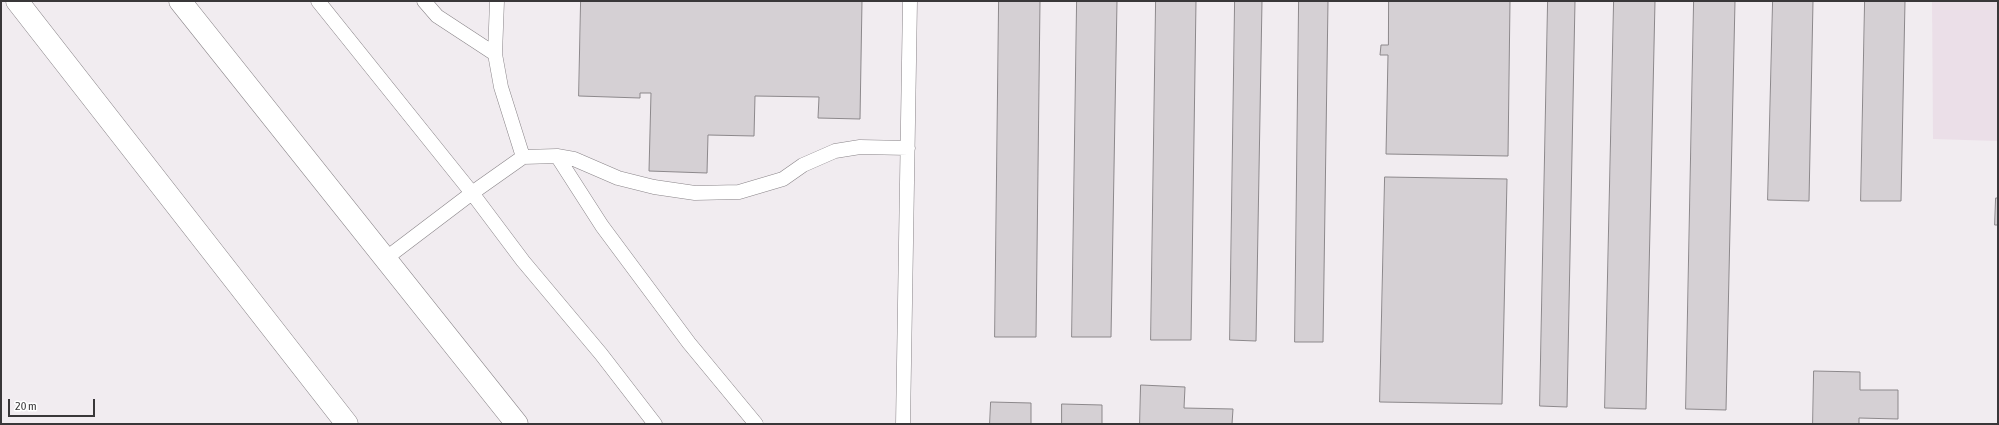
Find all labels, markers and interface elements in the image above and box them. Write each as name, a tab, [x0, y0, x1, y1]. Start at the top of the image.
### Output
scale bar	[10, 391, 97, 417]
text: 20 m	[15, 399, 37, 413]

